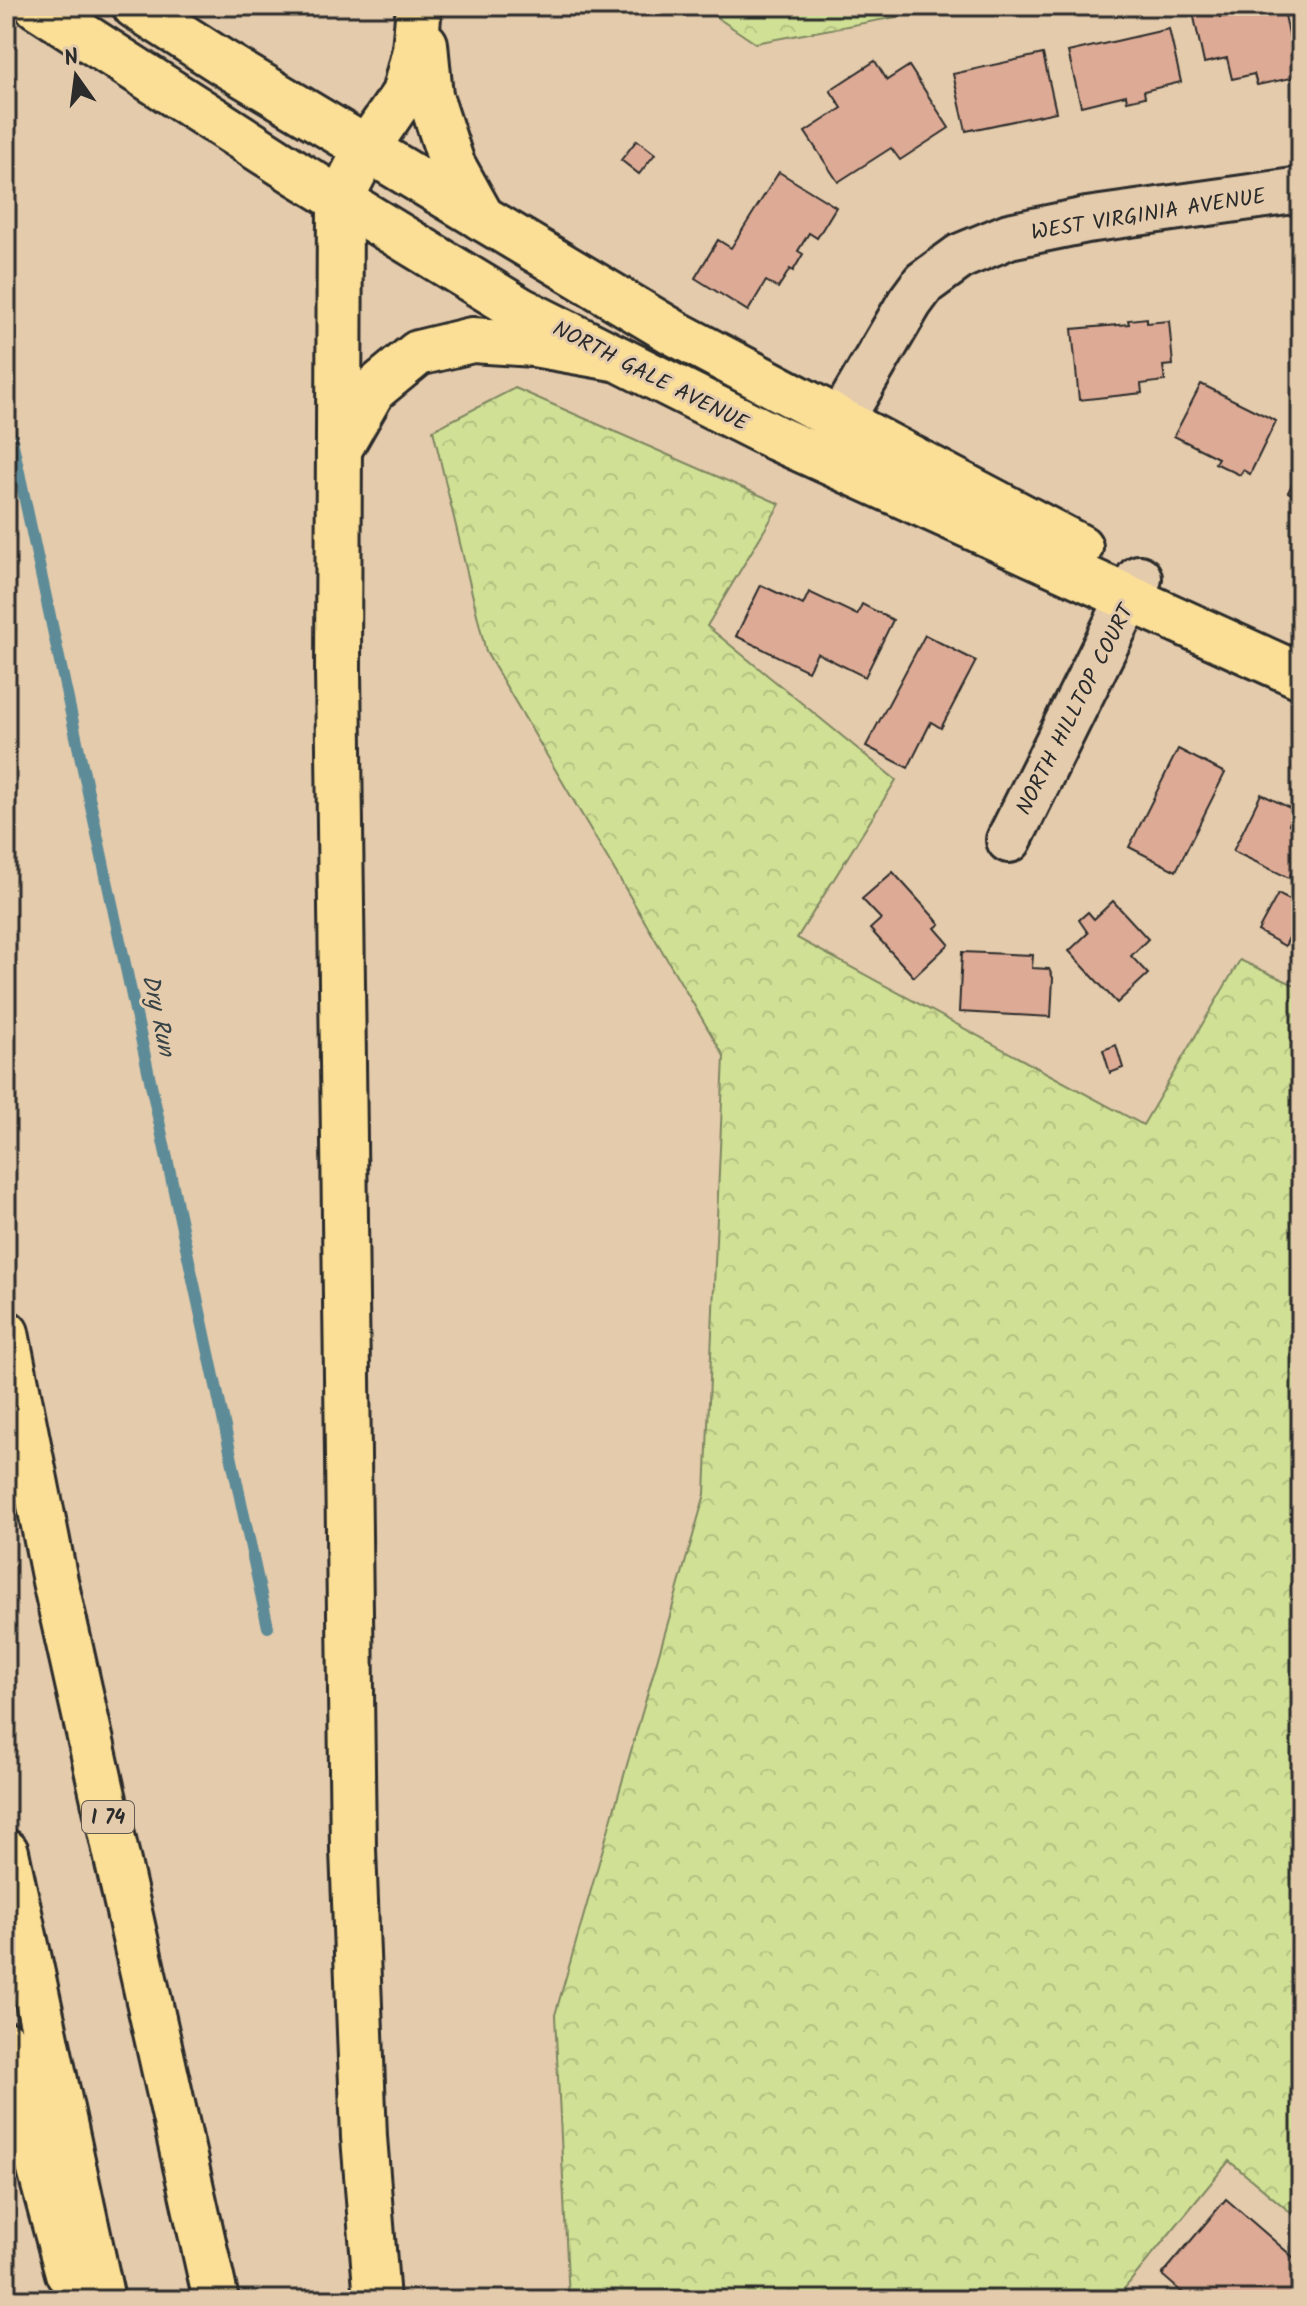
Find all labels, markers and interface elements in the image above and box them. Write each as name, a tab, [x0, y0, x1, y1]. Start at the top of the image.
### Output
north arrow	[36, 36, 116, 116]
text: N	[61, 40, 83, 78]
street label: WEST VIRGINIA AVENUE	[1029, 179, 1269, 251]
street label: NORTH GALE AVENUE	[546, 313, 755, 442]
street label: NORTH HILLTOP COURT	[1008, 597, 1146, 822]
water label: Dry Run	[130, 971, 186, 1062]
road number: I 74	[82, 1801, 134, 1833]

